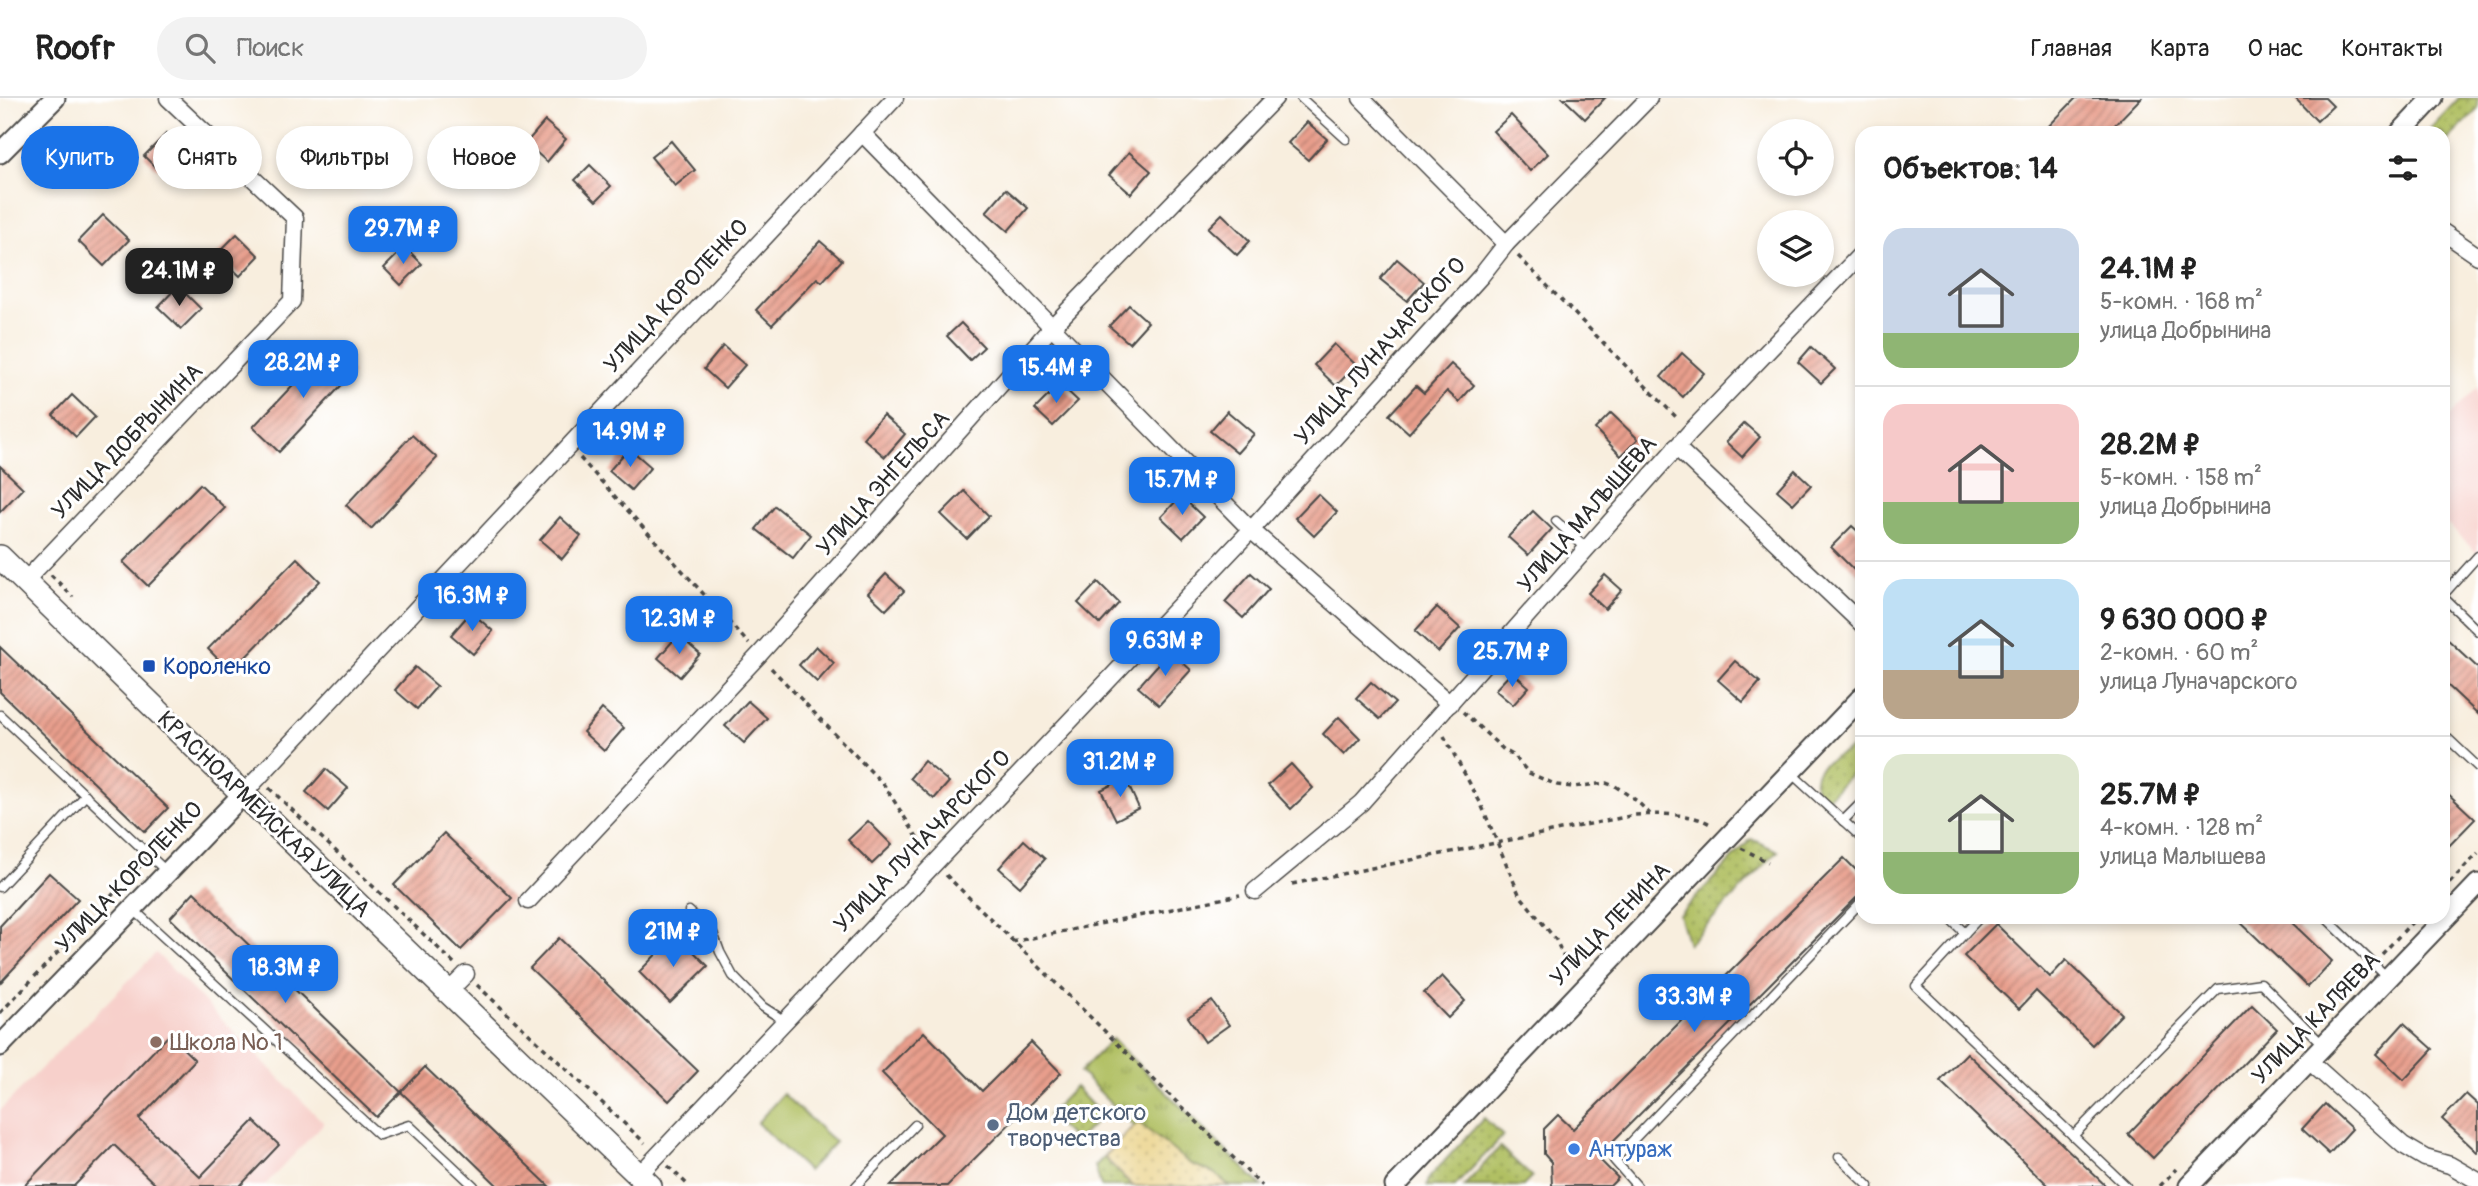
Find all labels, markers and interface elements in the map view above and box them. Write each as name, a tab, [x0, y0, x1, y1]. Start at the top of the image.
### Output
search box	[157, 17, 647, 80]
text: Roofr	[35, 28, 115, 69]
icon: search	[181, 29, 219, 67]
text: Поиск	[237, 32, 305, 64]
text: Главная	[2031, 34, 2112, 63]
text: Карта	[2150, 34, 2210, 63]
text: О нас	[2248, 34, 2303, 63]
text: Контакты	[2341, 34, 2443, 63]
map controls	[1757, 119, 1834, 287]
button: locate	[1757, 119, 1834, 196]
chip: Купить	[21, 126, 139, 189]
chip: Снять	[153, 126, 262, 189]
chip: Фильтры	[276, 126, 413, 189]
chip: Новое	[427, 126, 540, 189]
icon: filters	[2384, 149, 2422, 187]
text: Объектов: 14	[1883, 150, 2058, 187]
pin: 29.7M ₽	[338, 206, 468, 266]
button: layers	[1757, 210, 1834, 287]
street label: УЛИЦА КОРОЛЕНКО	[597, 213, 755, 379]
text: 29.7M ₽	[364, 214, 442, 243]
pin: 24.1M ₽	[114, 248, 244, 308]
text: 24.1M ₽	[2100, 250, 2199, 287]
street label: УЛИЦА ЛУНАЧАРСКОГО	[1288, 251, 1472, 451]
text: 24.1M ₽	[141, 256, 217, 285]
icon: home	[1939, 256, 2023, 340]
text: 5-комн. · 168 m²	[2100, 287, 2263, 316]
text: улица Добрынина	[2100, 316, 2271, 345]
pin: 28.2M ₽	[238, 341, 368, 400]
pin: 15.4M ₽	[991, 345, 1121, 405]
text: 28.2M ₽	[264, 348, 342, 377]
text: 15.4M ₽	[1018, 353, 1094, 382]
street label: УЛИЦА ДОБРЫНИНА	[45, 357, 209, 525]
street label: УЛИЦА ЭНГЕЛЬСА	[810, 404, 956, 562]
pin: 14.9M ₽	[565, 410, 695, 469]
text: 14.9M ₽	[593, 417, 667, 446]
text: 28.2M ₽	[2100, 426, 2201, 463]
street label: УЛИЦА МАЛЫШЕВА	[1511, 430, 1663, 598]
icon: home	[1939, 432, 2023, 516]
pin: 15.7M ₽	[1117, 458, 1247, 517]
text: 5-комн. · 158 m²	[2100, 463, 2262, 492]
text: 15.7M ₽	[1145, 465, 1219, 494]
text: улица Добрынина	[2100, 492, 2271, 521]
pin: 16.3M ₽	[407, 574, 537, 633]
text: 16.3M ₽	[434, 581, 510, 610]
pin: 12.3M ₽	[614, 596, 744, 656]
text: 9 630 000 ₽	[2100, 601, 2269, 638]
text: 12.3M ₽	[641, 604, 717, 633]
icon: home	[1939, 607, 2023, 691]
pin: 9.63M ₽	[1100, 618, 1230, 678]
text: 9.63M ₽	[1126, 626, 1204, 655]
pin: 25.7M ₽	[1447, 630, 1577, 689]
text: 25.7M ₽	[1473, 637, 1551, 666]
text: 2-комн. · 60 m²	[2100, 638, 2258, 667]
place label: Короленко	[163, 652, 271, 681]
marker: Короленко	[141, 658, 157, 674]
text: улица Луначарского	[2100, 667, 2297, 696]
street label: КРАСНОАРМЕЙСКАЯ УЛИЦА	[151, 705, 377, 923]
pin: 31.2M ₽	[1055, 740, 1185, 799]
street label: УЛИЦА ЛУНАЧАРСКОГО	[827, 744, 1017, 938]
text: 31.2M ₽	[1082, 747, 1158, 776]
text: 25.7M ₽	[2100, 776, 2202, 813]
icon: home	[1939, 782, 2023, 866]
street label: УЛИЦА КОРОЛЕНКО	[49, 795, 209, 959]
text: 4-комн. · 128 m²	[2100, 813, 2263, 842]
text: улица Малышева	[2100, 842, 2266, 871]
street label: УЛИЦА ЛЕНИНА	[1544, 856, 1676, 992]
pin: 21M ₽	[624, 910, 722, 969]
text: 21M ₽	[644, 917, 702, 946]
pin: 18.3M ₽	[220, 946, 350, 1005]
street label: УЛИЦА КАЛЯЕВА	[2246, 946, 2387, 1090]
text: 18.3M ₽	[248, 953, 322, 982]
pin: 33.3M ₽	[1629, 974, 1759, 1034]
text: 33.3M ₽	[1655, 982, 1733, 1011]
place label: Школа № 1	[170, 1028, 283, 1057]
marker: Школа № 1	[148, 1034, 164, 1050]
place label: Дом детского творчества	[1006, 1098, 1146, 1153]
marker: Дом детского творчества	[985, 1117, 1001, 1133]
place label: Антураж	[1588, 1135, 1672, 1164]
marker: Антураж	[1566, 1141, 1582, 1157]

